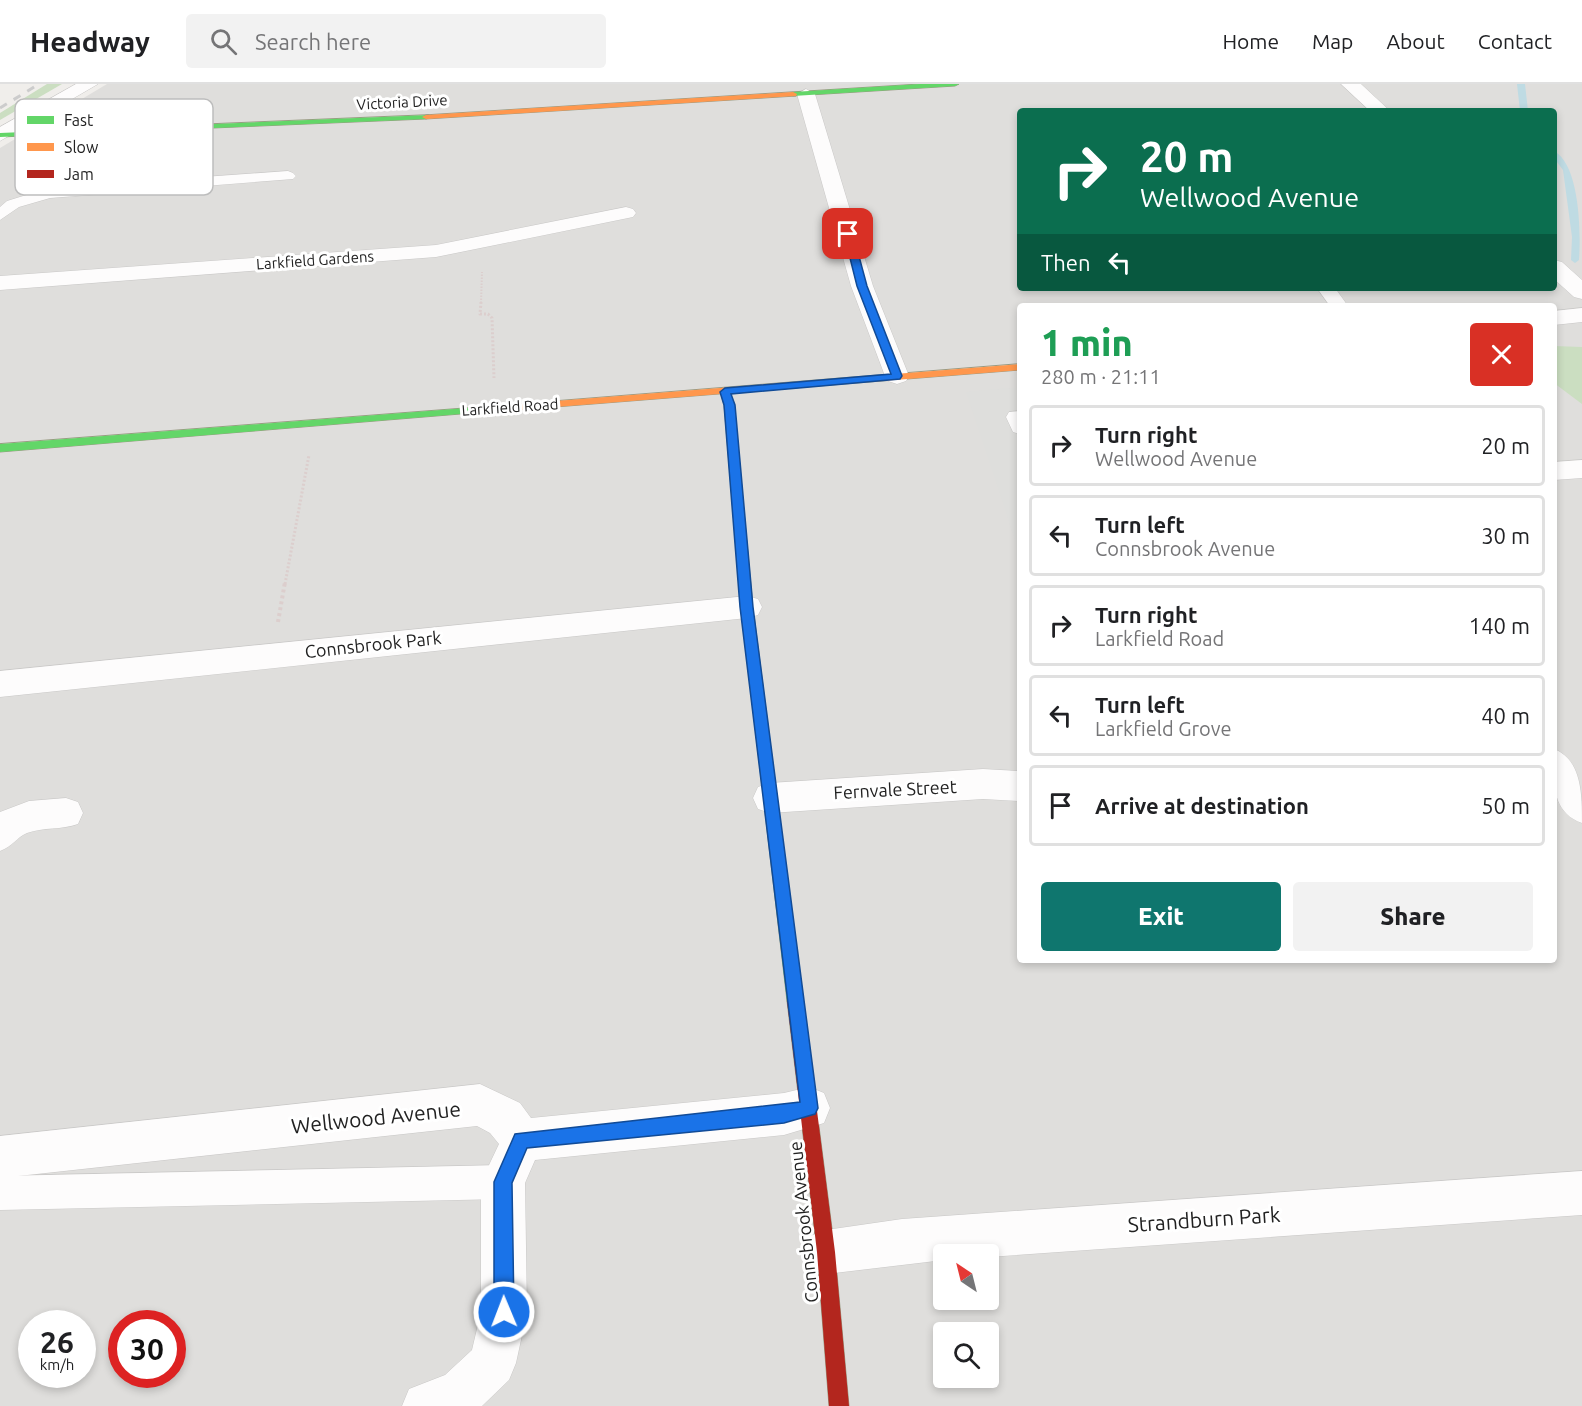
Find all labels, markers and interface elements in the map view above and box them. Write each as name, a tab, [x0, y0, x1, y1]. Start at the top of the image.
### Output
search box	[186, 14, 606, 68]
icon: search	[207, 25, 240, 58]
text: Headway	[30, 26, 150, 57]
text: Search here	[255, 29, 371, 54]
text: Home	[1222, 29, 1279, 53]
text: Map	[1312, 29, 1353, 53]
text: About	[1386, 29, 1445, 53]
text: Contact	[1478, 29, 1552, 53]
street label: Victoria Drive	[356, 91, 448, 113]
legend	[15, 99, 213, 195]
text: Fast	[64, 111, 94, 129]
icon: right	[1041, 132, 1119, 210]
text: 20 m	[1140, 133, 1234, 180]
text: Slow	[64, 138, 99, 156]
text: Jam	[64, 165, 94, 183]
text: Wellwood Avenue	[1140, 182, 1359, 212]
pin	[822, 208, 873, 259]
icon: arrive	[831, 217, 864, 250]
icon: left	[1103, 246, 1136, 279]
street label: Larkfield Gardens	[256, 247, 374, 273]
text: Then	[1041, 250, 1091, 275]
text: 1 min	[1041, 322, 1133, 363]
button: close	[1470, 323, 1533, 386]
text: 280 m · 21:11	[1041, 365, 1161, 388]
street label: Larkfield Road	[461, 395, 559, 419]
text: Turn right	[1095, 422, 1197, 447]
icon: right	[1044, 429, 1077, 462]
text: 20 m	[1481, 433, 1530, 458]
text: Wellwood Avenue	[1095, 447, 1257, 470]
text: Turn left	[1095, 512, 1185, 537]
icon: left	[1044, 519, 1077, 552]
text: 30 m	[1481, 523, 1530, 548]
text: Connsbrook Avenue	[1095, 537, 1275, 560]
text: Turn right	[1095, 602, 1197, 627]
icon: right	[1044, 609, 1077, 642]
text: 140 m	[1469, 613, 1530, 638]
street label: Connsbrook Park	[304, 627, 442, 661]
text: Larkfield Road	[1095, 627, 1224, 650]
text: Turn left	[1095, 692, 1185, 717]
icon: left	[1044, 699, 1077, 732]
text: 40 m	[1481, 703, 1530, 728]
text: Larkfield Grove	[1095, 717, 1231, 740]
street label: Fernvale Street	[833, 776, 957, 802]
icon: arrive	[1044, 789, 1077, 822]
text: Arrive at destination	[1095, 793, 1309, 818]
text: 50 m	[1481, 793, 1530, 818]
button: Exit	[1041, 882, 1281, 951]
button: Share	[1293, 882, 1533, 951]
street label: Wellwood Avenue	[290, 1096, 462, 1138]
street label: Connsbrook Avenue	[785, 1140, 821, 1304]
street label: Strandburn Park	[1127, 1202, 1282, 1236]
north arrow	[933, 1244, 999, 1310]
map controls	[933, 1244, 999, 1388]
position arrow	[472, 1280, 536, 1344]
speed limit sign: 30	[108, 1310, 186, 1388]
button: search	[933, 1322, 999, 1388]
text: 26	[40, 1325, 74, 1359]
text: km/h	[40, 1356, 74, 1373]

